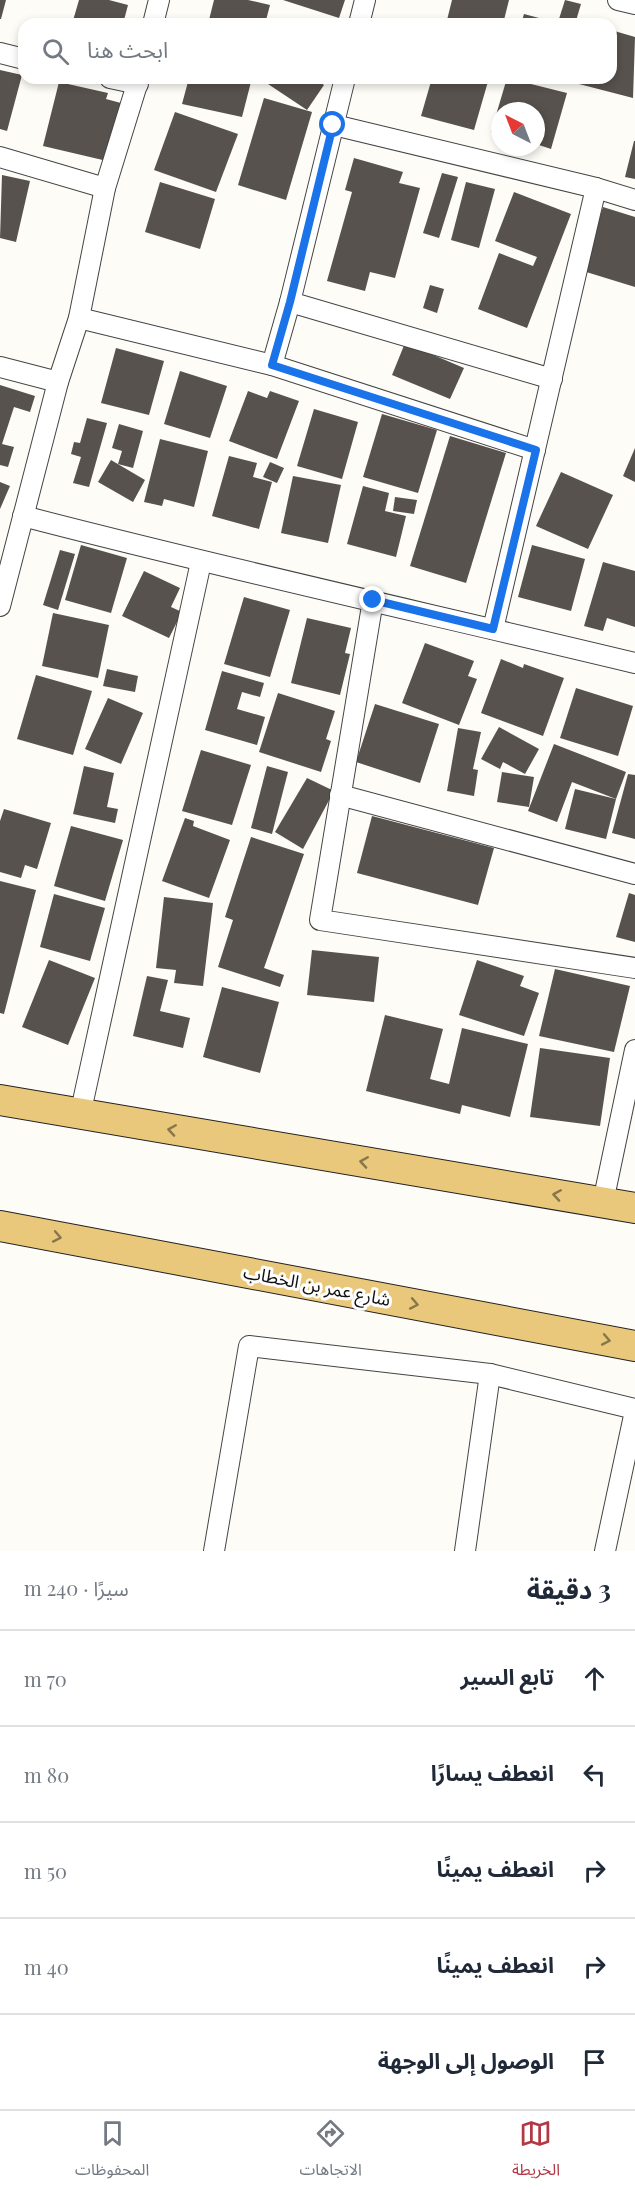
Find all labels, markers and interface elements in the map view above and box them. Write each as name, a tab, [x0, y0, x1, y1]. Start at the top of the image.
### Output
search box	[18, 18, 617, 84]
text: ابحث هنا	[87, 34, 168, 64]
icon: search	[39, 35, 72, 68]
north arrow	[491, 102, 545, 156]
route start	[319, 111, 345, 137]
route end	[359, 586, 385, 612]
one-way arrow	[167, 1124, 177, 1137]
one-way arrow	[360, 1157, 369, 1169]
one-way arrow	[552, 1189, 561, 1201]
one-way arrow	[53, 1230, 62, 1242]
street label: شارع عمر بن الخطاب	[241, 1259, 393, 1314]
one-way arrow	[409, 1297, 419, 1310]
one-way arrow	[600, 1333, 610, 1346]
text: 3 دقيقة	[527, 1571, 611, 1606]
text: سيرًا · 240 m	[24, 1574, 129, 1601]
text: تابع السير	[461, 1661, 554, 1691]
icon: ahead	[578, 1662, 611, 1695]
text: 70 m	[24, 1665, 67, 1692]
text: انعطف يسارًا	[431, 1757, 554, 1787]
icon: left	[578, 1758, 611, 1791]
text: 80 m	[24, 1761, 69, 1788]
text: انعطف يمينًا	[436, 1853, 554, 1883]
icon: right	[578, 1854, 611, 1887]
text: 50 m	[24, 1857, 67, 1884]
text: انعطف يمينًا	[436, 1949, 554, 1979]
icon: right	[578, 1950, 611, 1983]
text: 40 m	[24, 1953, 69, 1980]
text: الوصول إلى الوجهة	[378, 2045, 554, 2075]
icon: arrive	[578, 2046, 611, 2079]
tab: المحفوظات	[75, 2117, 149, 2187]
tab: الاتجاهات	[299, 2117, 362, 2187]
tab: الخريطة	[512, 2117, 560, 2187]

